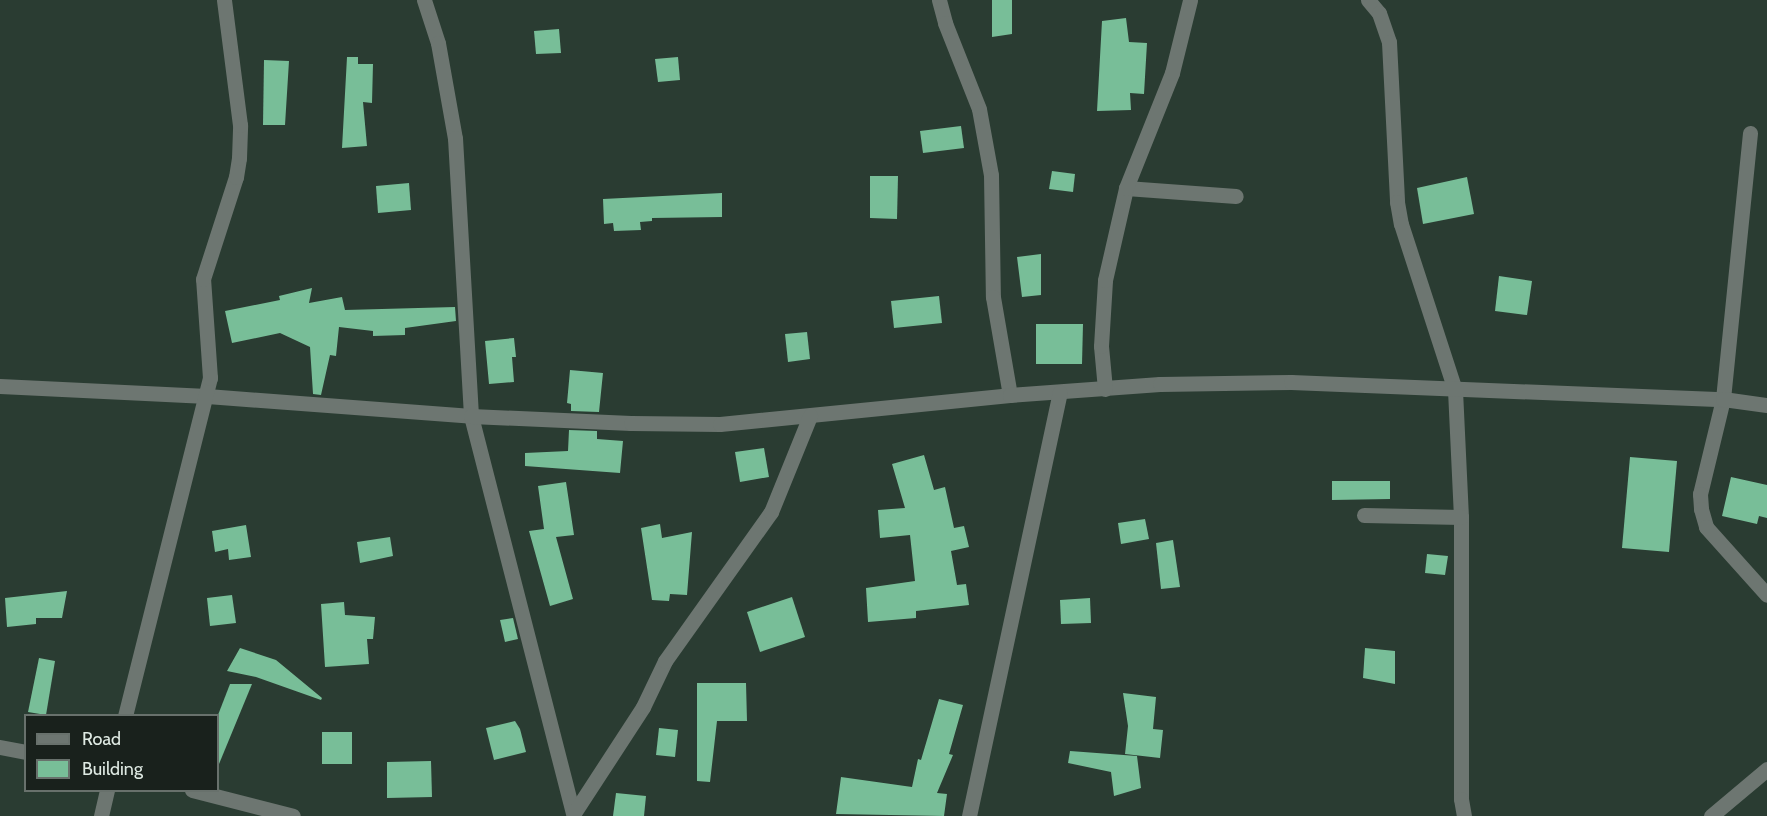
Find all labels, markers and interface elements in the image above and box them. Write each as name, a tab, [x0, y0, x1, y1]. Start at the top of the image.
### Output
legend	[24, 714, 219, 792]
text: Road	[82, 728, 121, 750]
text: Building	[82, 758, 143, 780]

